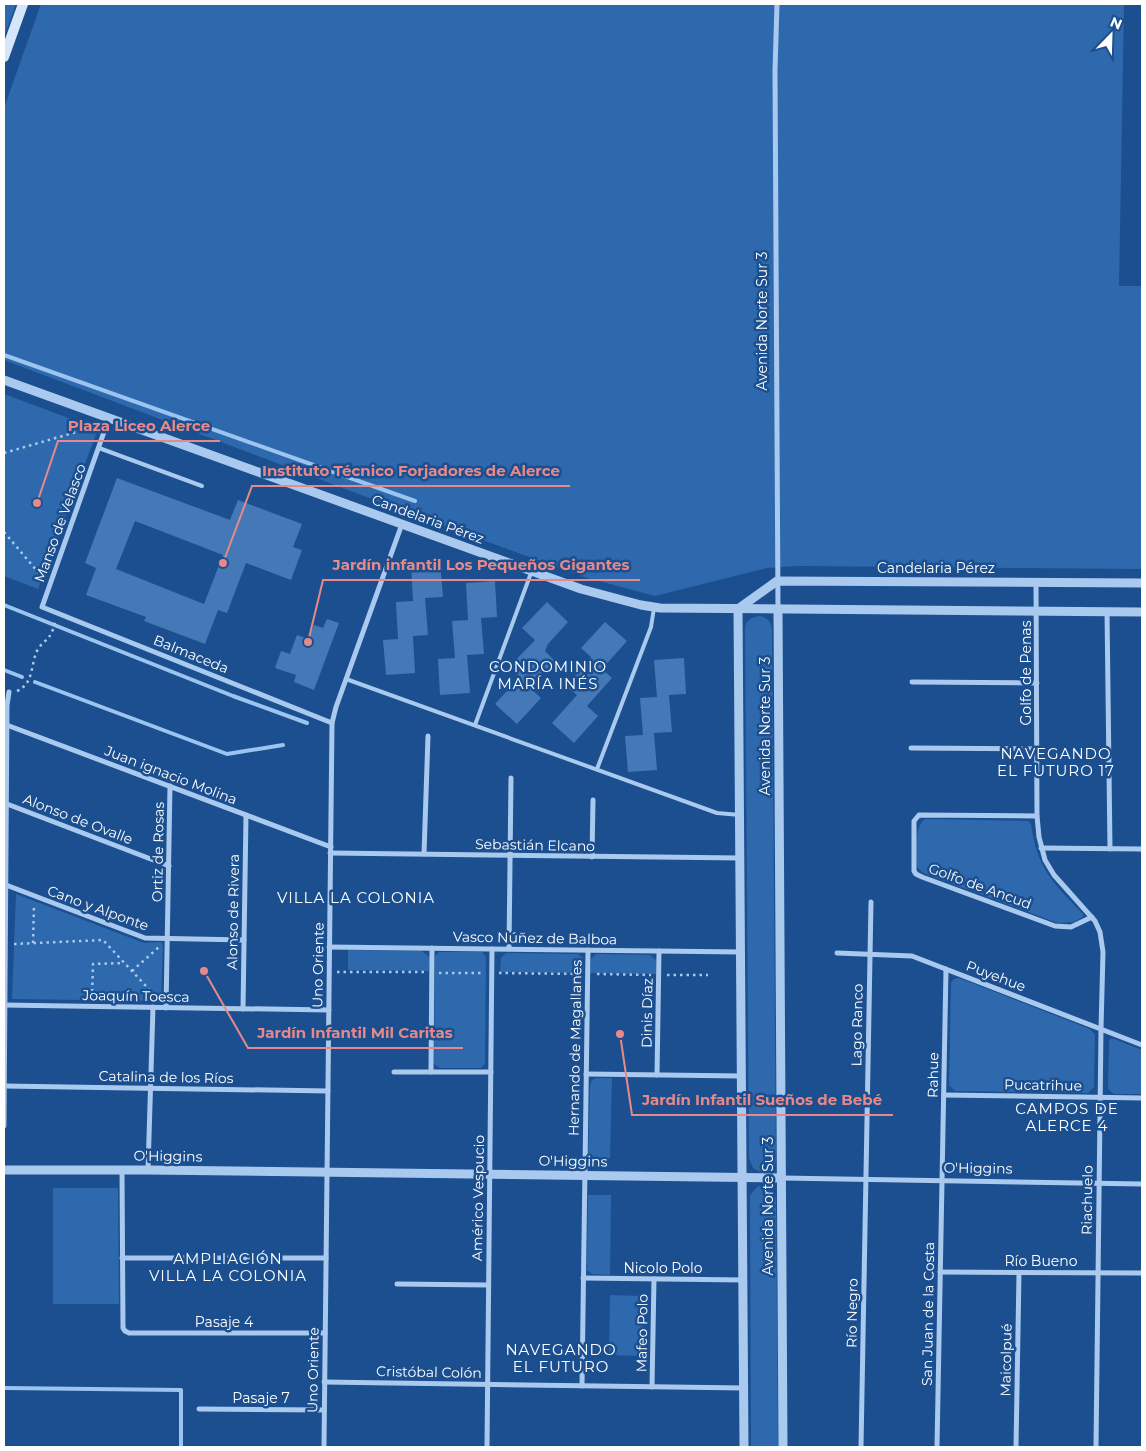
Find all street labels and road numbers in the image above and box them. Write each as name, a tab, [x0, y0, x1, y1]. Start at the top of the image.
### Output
street label: Avenida Norte Sur 3	[753, 251, 771, 390]
street label: Manso de Velasco	[30, 461, 90, 585]
street label: Candelaria Pérez	[369, 490, 487, 548]
street label: Candelaria Pérez	[877, 559, 995, 577]
street label: Golfo de Penas	[1017, 620, 1035, 725]
street label: Balmaceda	[151, 631, 231, 677]
street label: Avenida Norte Sur 3	[756, 656, 774, 795]
street label: Juan ignacio Molina	[101, 741, 240, 809]
street label: Alonso de Ovalle	[21, 790, 135, 848]
street label: Ortiz de Rosas	[148, 802, 168, 902]
street label: Sebastián Elcano	[475, 835, 595, 855]
street label: Alonso de Rivera	[223, 854, 243, 970]
street label: Golfo de Ancud	[926, 859, 1034, 913]
street label: Cano y Alponte	[45, 881, 151, 935]
street label: Uno Oriente	[308, 922, 328, 1008]
street label: Vasco Núñez de Balboa	[453, 928, 617, 948]
street label: Puyehue	[964, 956, 1028, 996]
street label: Hernando de Magallanes	[564, 960, 586, 1136]
street label: Dinis Díaz	[637, 978, 657, 1048]
street label: Lago Ranco	[847, 983, 867, 1067]
street label: Joaquín Toesca	[81, 986, 190, 1006]
street label: Rahue	[924, 1052, 942, 1098]
street label: Catalina de los Ríos	[98, 1067, 234, 1087]
street label: Pucatrihue	[1004, 1075, 1082, 1095]
street label: Américo Vespucio	[468, 1134, 488, 1261]
street label: Avenida Norte Sur 3	[759, 1136, 777, 1275]
street label: O'Higgins	[133, 1146, 203, 1166]
street label: O'Higgins	[538, 1151, 608, 1171]
street label: O'Higgins	[943, 1158, 1013, 1178]
street label: Riachuelo	[1077, 1165, 1097, 1235]
street label: San Juan de la Costa	[918, 1242, 938, 1386]
street label: Río Bueno	[1005, 1252, 1078, 1270]
street label: Nicolo Polo	[623, 1259, 703, 1277]
street label: Río Negro	[842, 1278, 862, 1348]
street label: Mafeo Polo	[632, 1293, 652, 1372]
street label: Pasaje 4	[195, 1313, 254, 1331]
street label: Maicolpué	[996, 1323, 1016, 1397]
street label: Uno Oriente	[303, 1327, 323, 1413]
street label: Cristóbal Colón	[376, 1362, 482, 1382]
street label: Pasaje 7	[232, 1389, 290, 1407]

